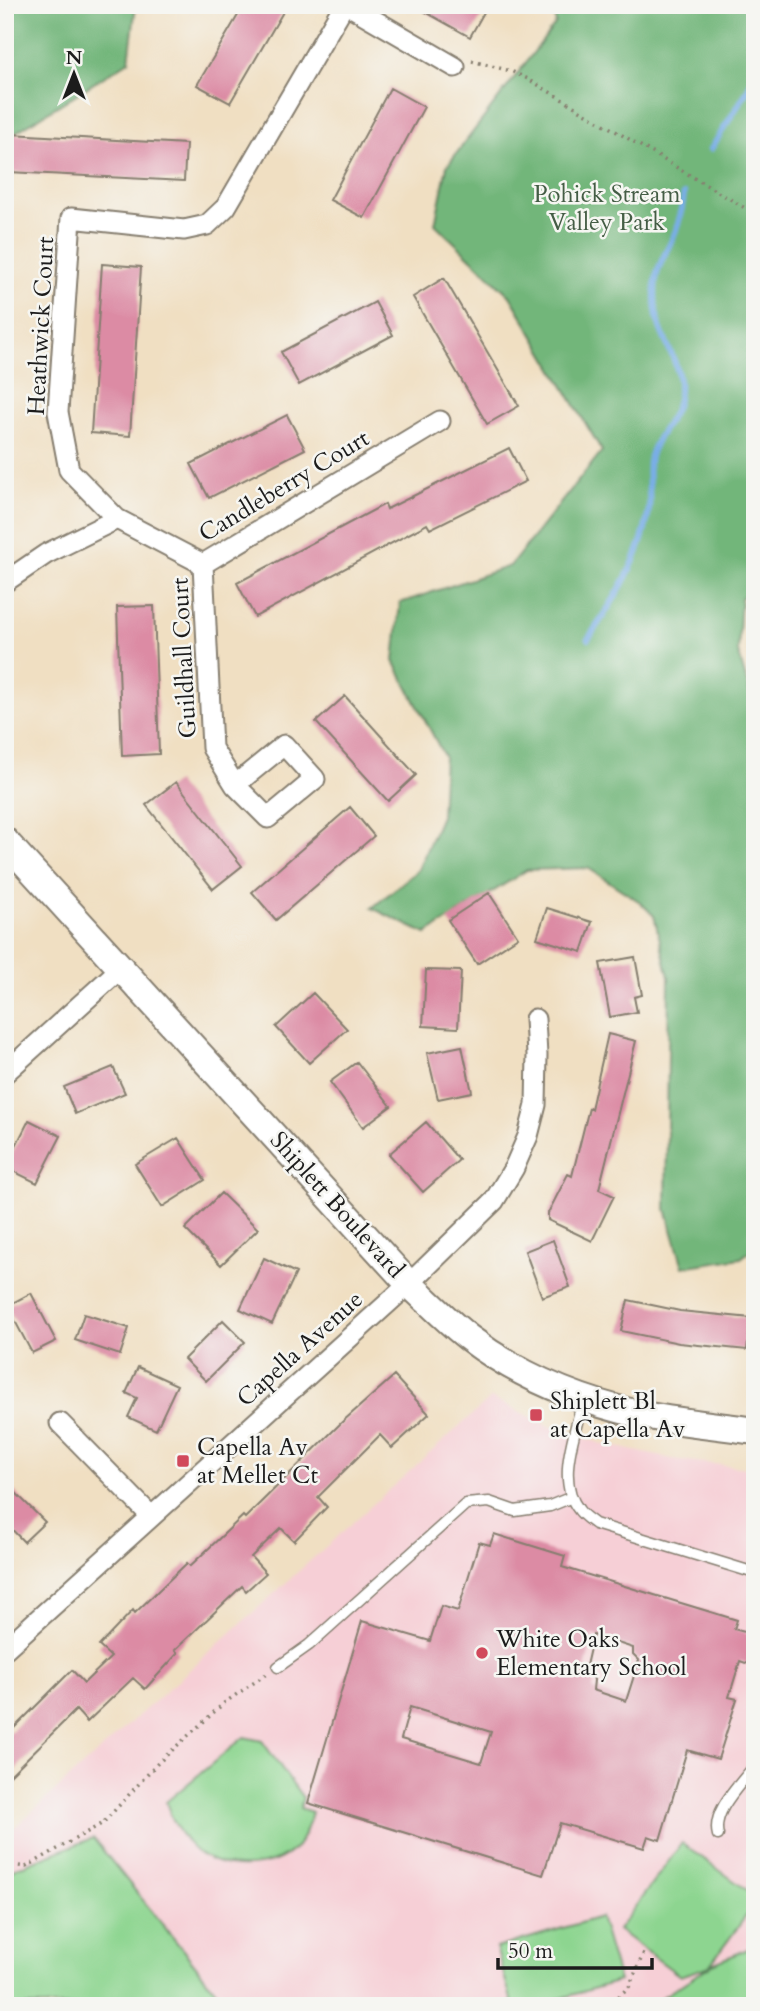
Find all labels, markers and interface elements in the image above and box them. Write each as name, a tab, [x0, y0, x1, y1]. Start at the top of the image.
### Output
north arrow	[38, 38, 108, 108]
text: N	[66, 45, 83, 71]
park label: Pohick Stream Valley Park	[533, 178, 681, 239]
street label: Heathwick Court	[20, 235, 62, 416]
street label: Candleberry Court	[193, 422, 376, 550]
street label: Guildhall Court	[163, 576, 205, 739]
street label: Shiplett Boulevard	[262, 1125, 412, 1286]
street label: Capella Avenue	[230, 1283, 370, 1415]
place label: Shiplett Bl at Capella Av	[550, 1385, 686, 1446]
marker: Shiplett Bl at Capella Av	[528, 1407, 544, 1423]
place label: Capella Av at Mellet Ct	[197, 1431, 318, 1492]
marker: Capella Av at Mellet Ct	[175, 1453, 191, 1469]
place label: White Oaks Elementary School	[495, 1623, 687, 1684]
marker: White Oaks Elementary School	[474, 1645, 490, 1661]
scale bar	[498, 1927, 652, 1971]
text: 50 m	[508, 1937, 553, 1966]

